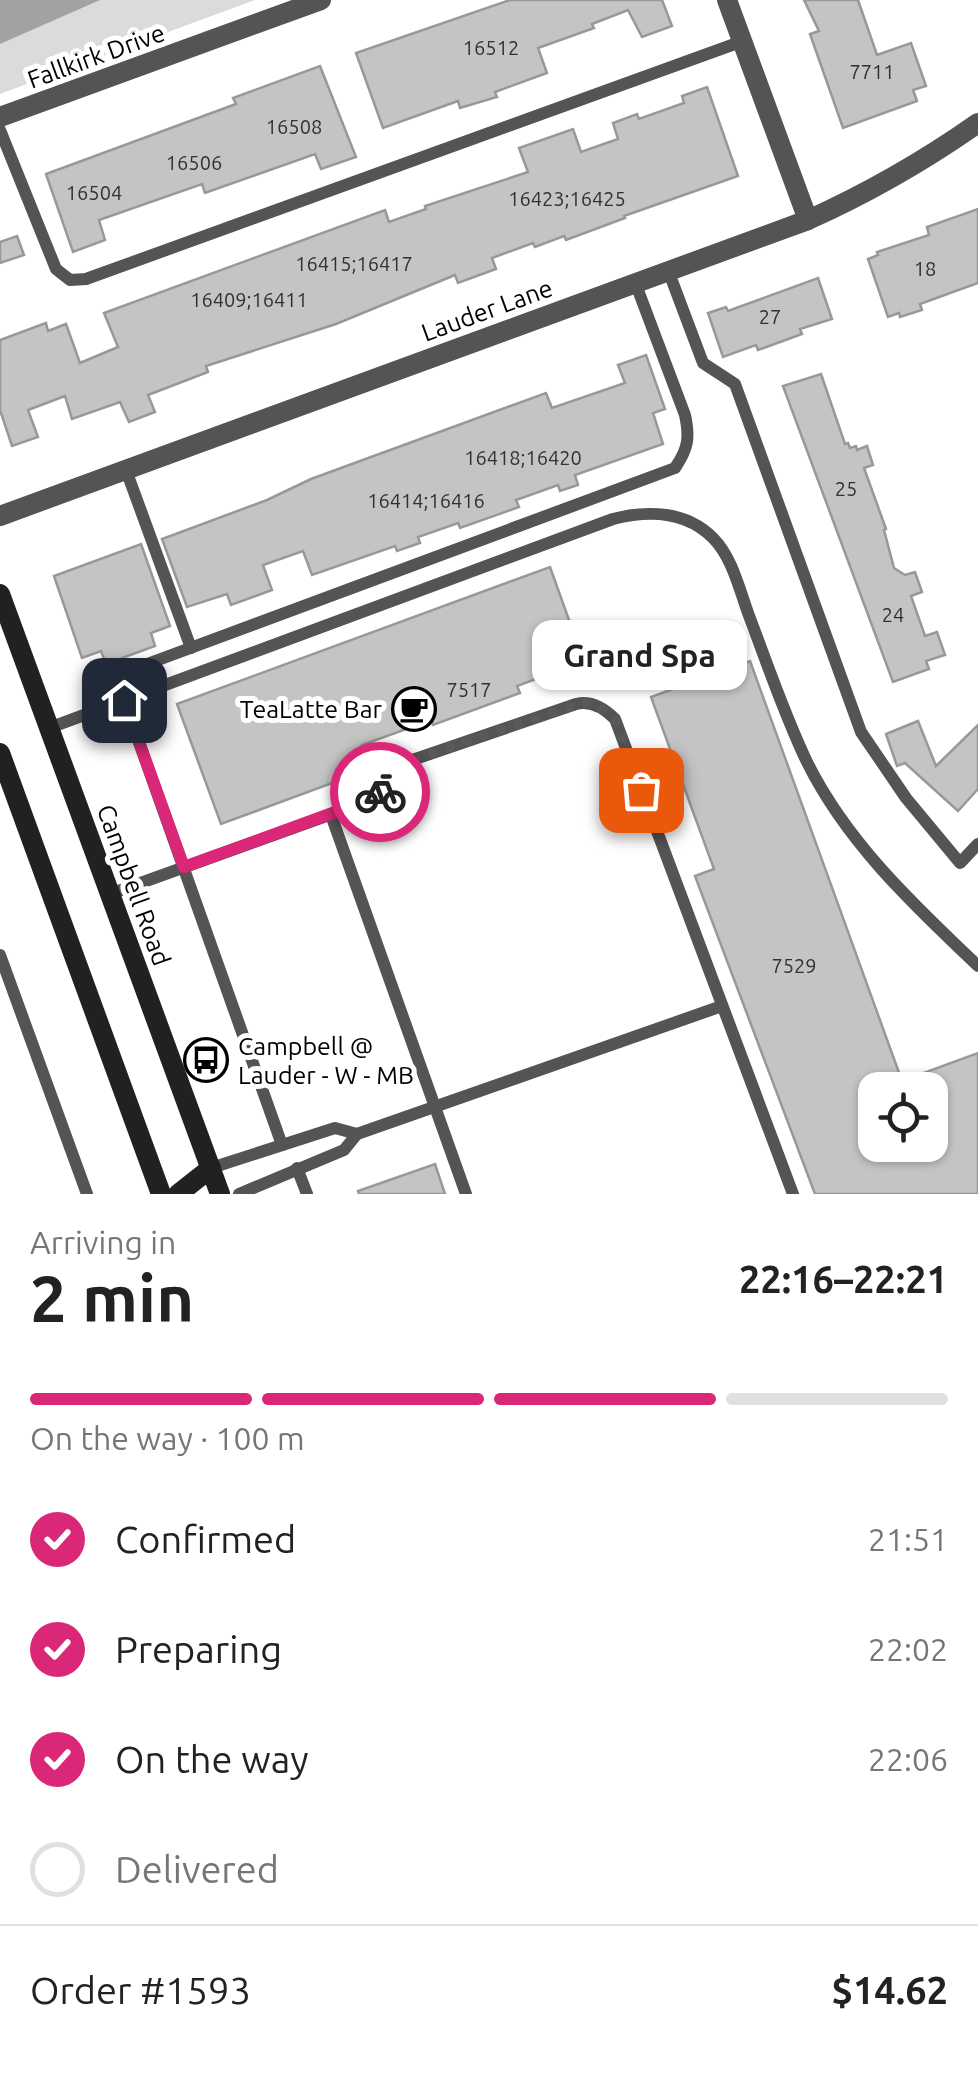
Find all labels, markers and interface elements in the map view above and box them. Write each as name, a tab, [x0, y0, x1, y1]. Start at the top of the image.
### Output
street label: Fallkirk Drive	[24, 18, 168, 94]
house number: 16512	[463, 36, 519, 59]
house number: 7711	[849, 60, 895, 83]
house number: 16508	[266, 115, 322, 138]
house number: 16506	[166, 151, 222, 174]
house number: 16504	[66, 181, 122, 204]
house number: 16423;16425	[508, 187, 626, 210]
house number: 16415;16417	[295, 252, 413, 275]
house number: 18	[914, 257, 936, 280]
street label: Lauder Lane	[418, 273, 556, 347]
house number: 16409;16411	[190, 288, 308, 311]
house number: 27	[759, 305, 781, 328]
house number: 16418;16420	[464, 446, 582, 469]
house number: 25	[835, 477, 857, 500]
house number: 16414;16416	[367, 489, 485, 512]
house number: 24	[882, 603, 904, 626]
callout: Grand Spa	[534, 620, 748, 690]
text: Grand Spa	[563, 637, 716, 673]
pin	[82, 658, 167, 743]
icon: home	[97, 673, 152, 728]
house number: 7517	[446, 678, 492, 701]
cafe icon: TeaLatte Bar	[391, 686, 437, 732]
place label: TeaLatte Bar	[240, 695, 383, 723]
courier	[330, 742, 430, 842]
pin	[599, 748, 684, 833]
icon: bag	[614, 763, 669, 818]
icon: bike	[353, 765, 408, 820]
street label: Campbell Road	[92, 801, 176, 969]
house number: 7529	[771, 954, 817, 977]
place label: Campbell @ Lauder - W - MB	[238, 1032, 414, 1089]
bus stop icon: Campbell @ Lauder - W - MB	[183, 1037, 229, 1083]
map controls	[858, 1072, 948, 1162]
button: locate	[858, 1072, 948, 1162]
text: Arriving in	[30, 1224, 176, 1260]
text: 22:16–22:21	[739, 1258, 948, 1300]
text: 2 min	[30, 1261, 194, 1334]
text: On the way · 100 m	[30, 1420, 305, 1456]
icon: check	[30, 1512, 85, 1567]
text: Confirmed	[115, 1518, 296, 1560]
text: 21:51	[868, 1521, 948, 1557]
icon: check	[30, 1622, 85, 1677]
text: Preparing	[115, 1628, 282, 1670]
text: 22:02	[868, 1631, 948, 1667]
icon: check	[30, 1732, 85, 1787]
text: On the way	[115, 1738, 308, 1780]
text: 22:06	[868, 1741, 948, 1777]
text: Delivered	[115, 1848, 279, 1890]
text: Order #1593	[30, 1969, 251, 2011]
text: $14.62	[831, 1969, 948, 2011]

